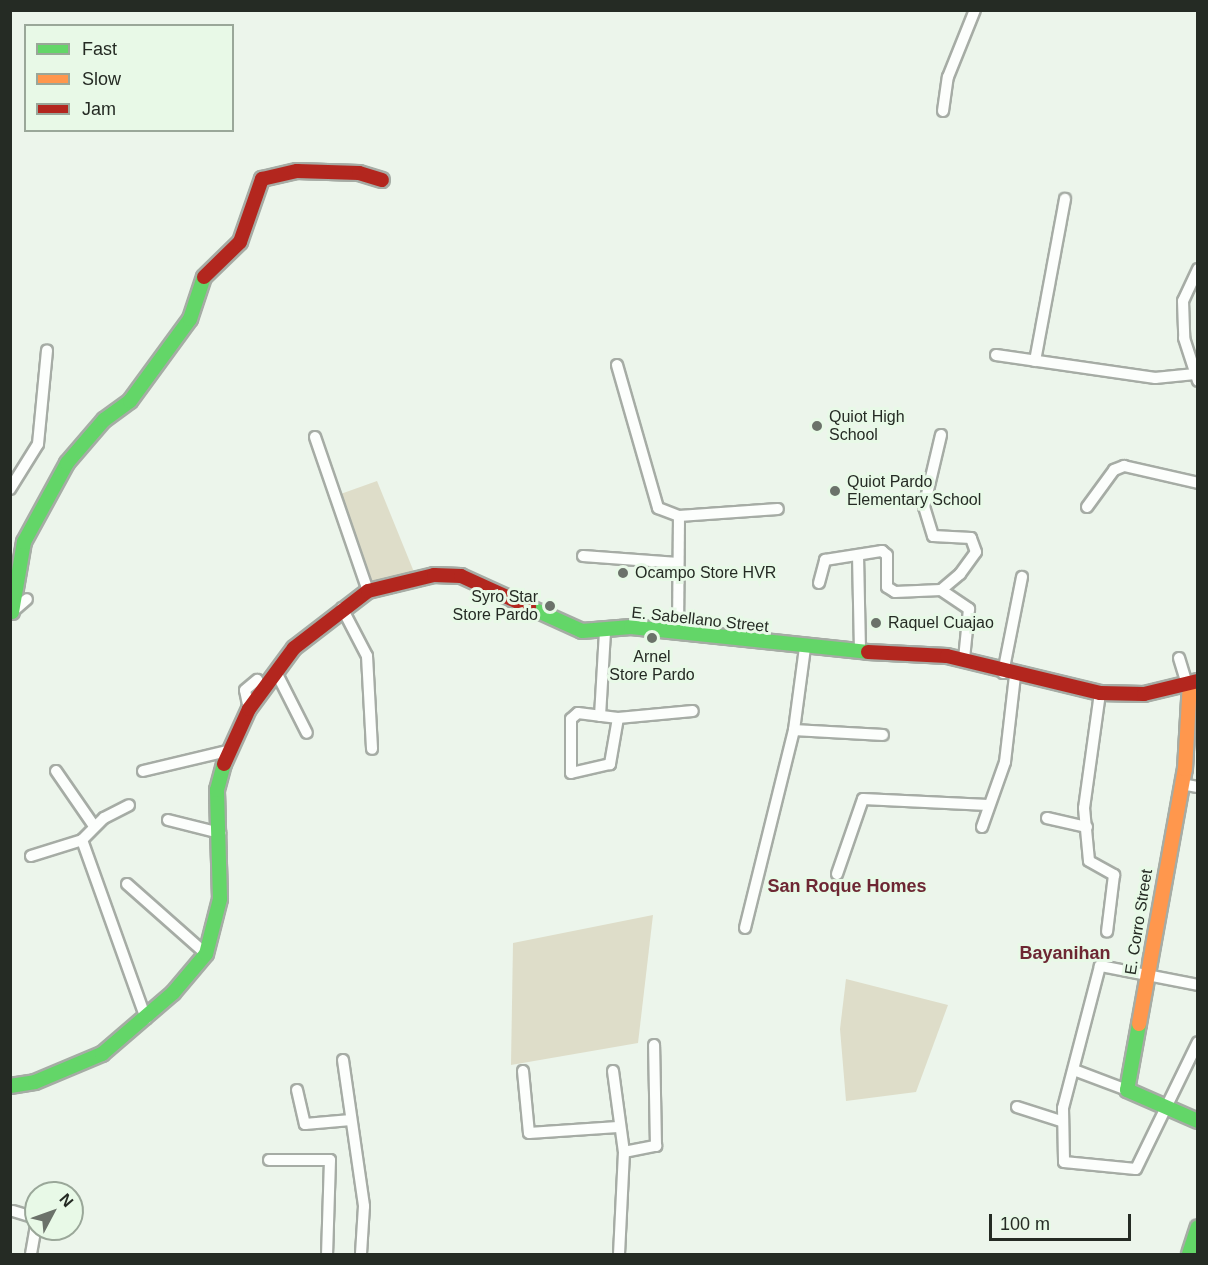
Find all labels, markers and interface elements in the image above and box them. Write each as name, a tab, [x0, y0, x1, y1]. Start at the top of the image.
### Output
legend	[24, 24, 234, 132]
text: Fast	[82, 39, 117, 59]
text: Slow	[82, 69, 121, 89]
text: Jam	[82, 99, 116, 119]
place label: Quiot High School	[829, 407, 905, 445]
marker: Quiot High School	[810, 419, 824, 433]
place label: Quiot Pardo Elementary School	[847, 472, 981, 510]
marker: Quiot Pardo Elementary School	[828, 484, 842, 498]
place label: Ocampo Store HVR	[635, 563, 776, 583]
marker: Ocampo Store HVR	[616, 566, 630, 580]
place label: Syro Star Store Pardo	[453, 587, 538, 625]
marker: Syro Star Store Pardo	[543, 599, 557, 613]
street label: E. Sabellano Street	[630, 603, 770, 637]
place label: Raquel Cuajao	[888, 613, 994, 633]
marker: Raquel Cuajao	[869, 616, 883, 630]
marker: Arnel Store Pardo	[645, 631, 659, 645]
place label: Arnel Store Pardo	[609, 647, 695, 685]
street label: E. Corro Street	[1121, 868, 1157, 976]
district label: San Roque Homes	[767, 875, 927, 897]
district label: Bayanihan	[1019, 942, 1111, 964]
north arrow	[24, 1181, 84, 1241]
text: N	[56, 1190, 77, 1210]
scale bar	[992, 1202, 1134, 1240]
text: 100 m	[1000, 1214, 1050, 1234]

